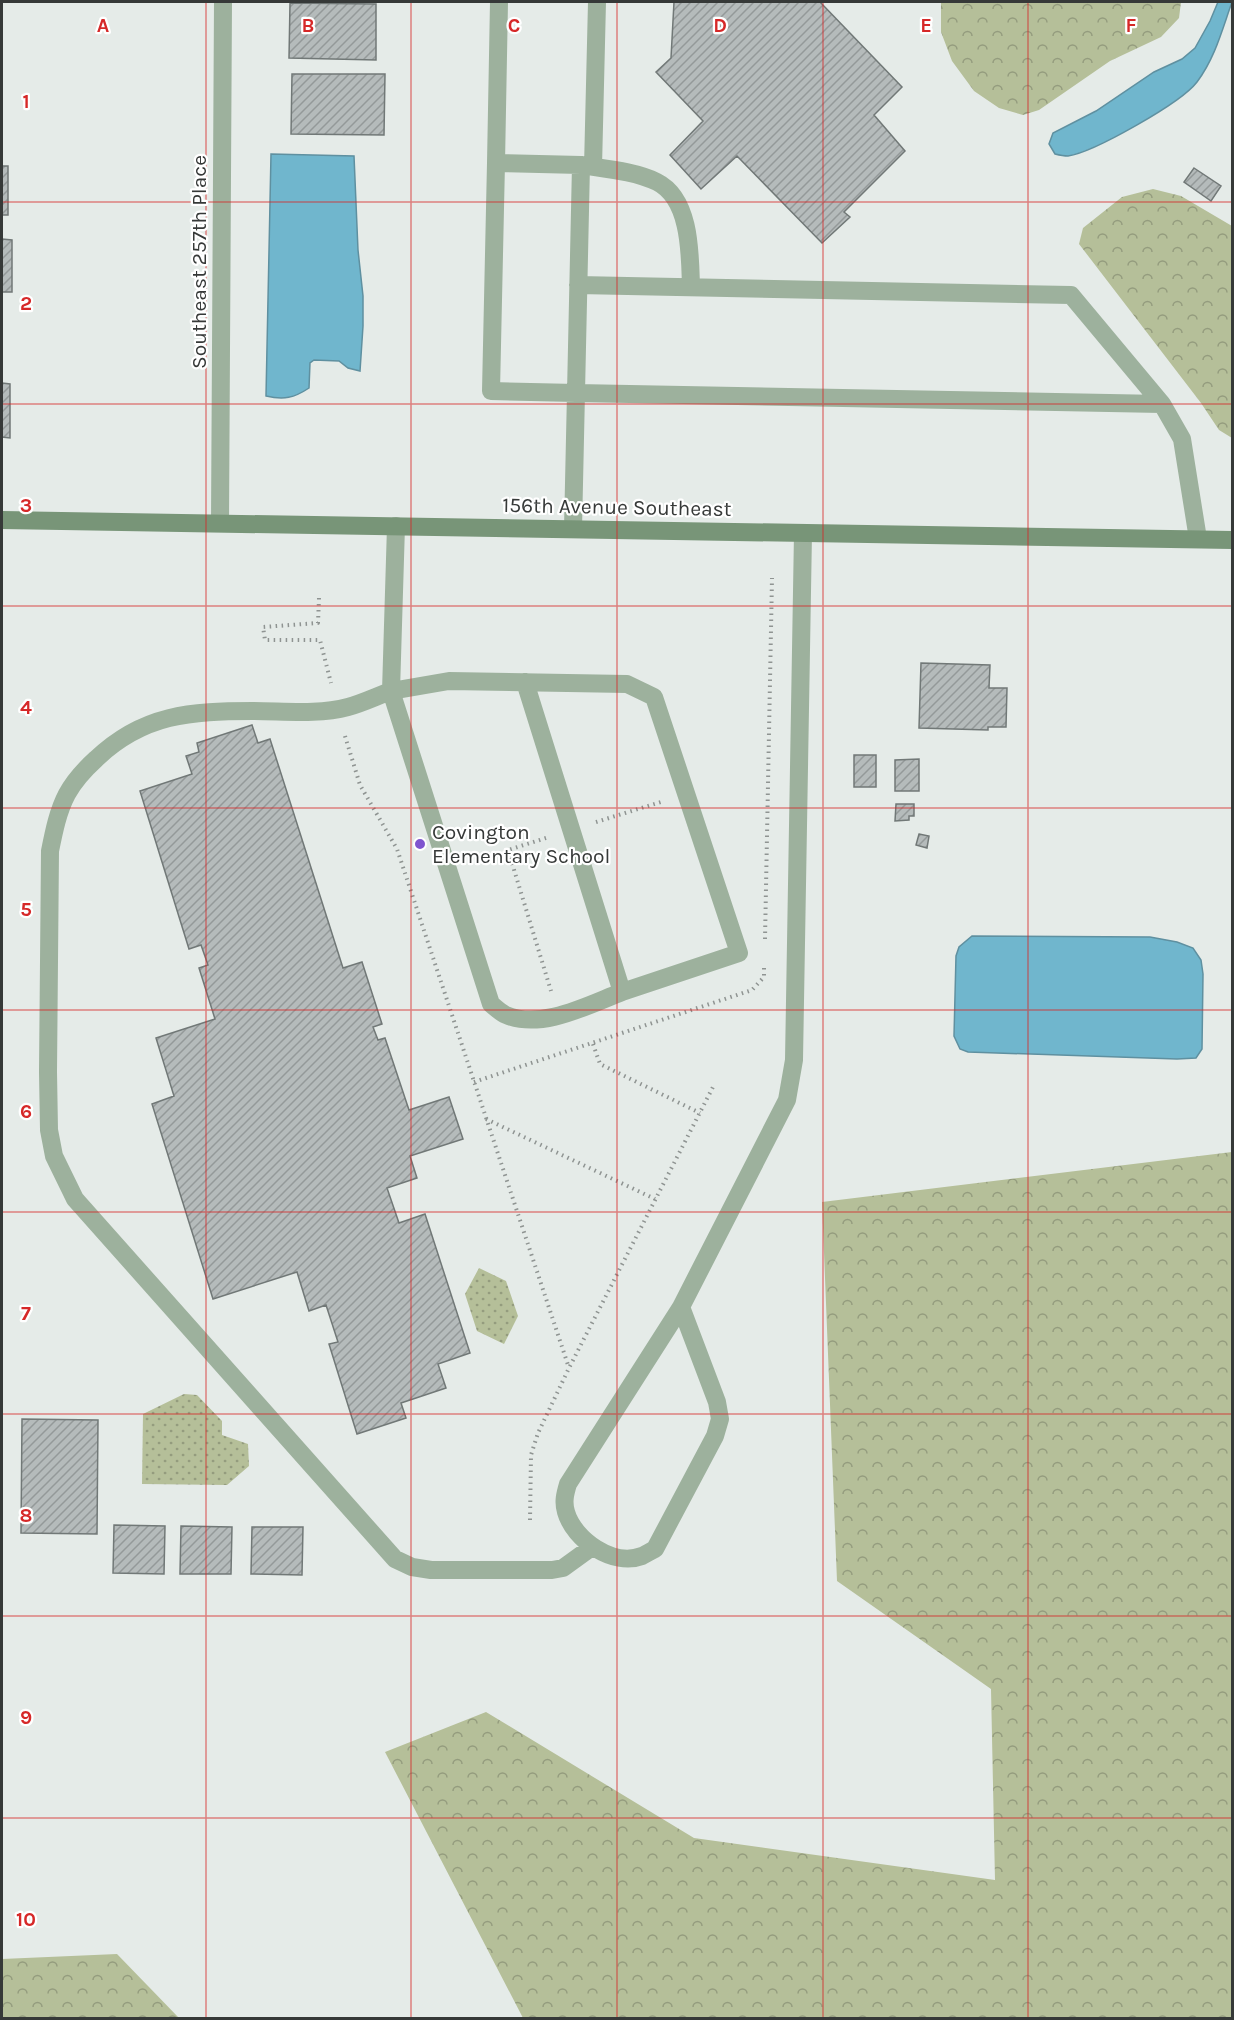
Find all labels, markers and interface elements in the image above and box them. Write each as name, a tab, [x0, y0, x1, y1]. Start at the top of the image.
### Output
text: A	[97, 14, 110, 37]
text: B	[302, 14, 314, 37]
text: C	[508, 14, 520, 37]
text: D	[713, 14, 727, 37]
text: E	[920, 14, 932, 37]
text: F	[1126, 14, 1137, 37]
text: 1	[22, 90, 30, 113]
street label: Southeast 257th Place	[187, 155, 211, 369]
text: 2	[20, 292, 32, 315]
street label: 156th Avenue Southeast	[502, 493, 732, 521]
text: 3	[20, 494, 32, 517]
text: 4	[20, 696, 32, 719]
place label: Covington Elementary School	[432, 820, 610, 868]
marker: Covington Elementary School	[413, 837, 427, 851]
text: 5	[20, 898, 32, 921]
text: 6	[20, 1100, 32, 1123]
text: 7	[21, 1302, 31, 1325]
text: 8	[20, 1504, 32, 1527]
text: 9	[20, 1706, 32, 1729]
text: 10	[16, 1908, 36, 1931]

